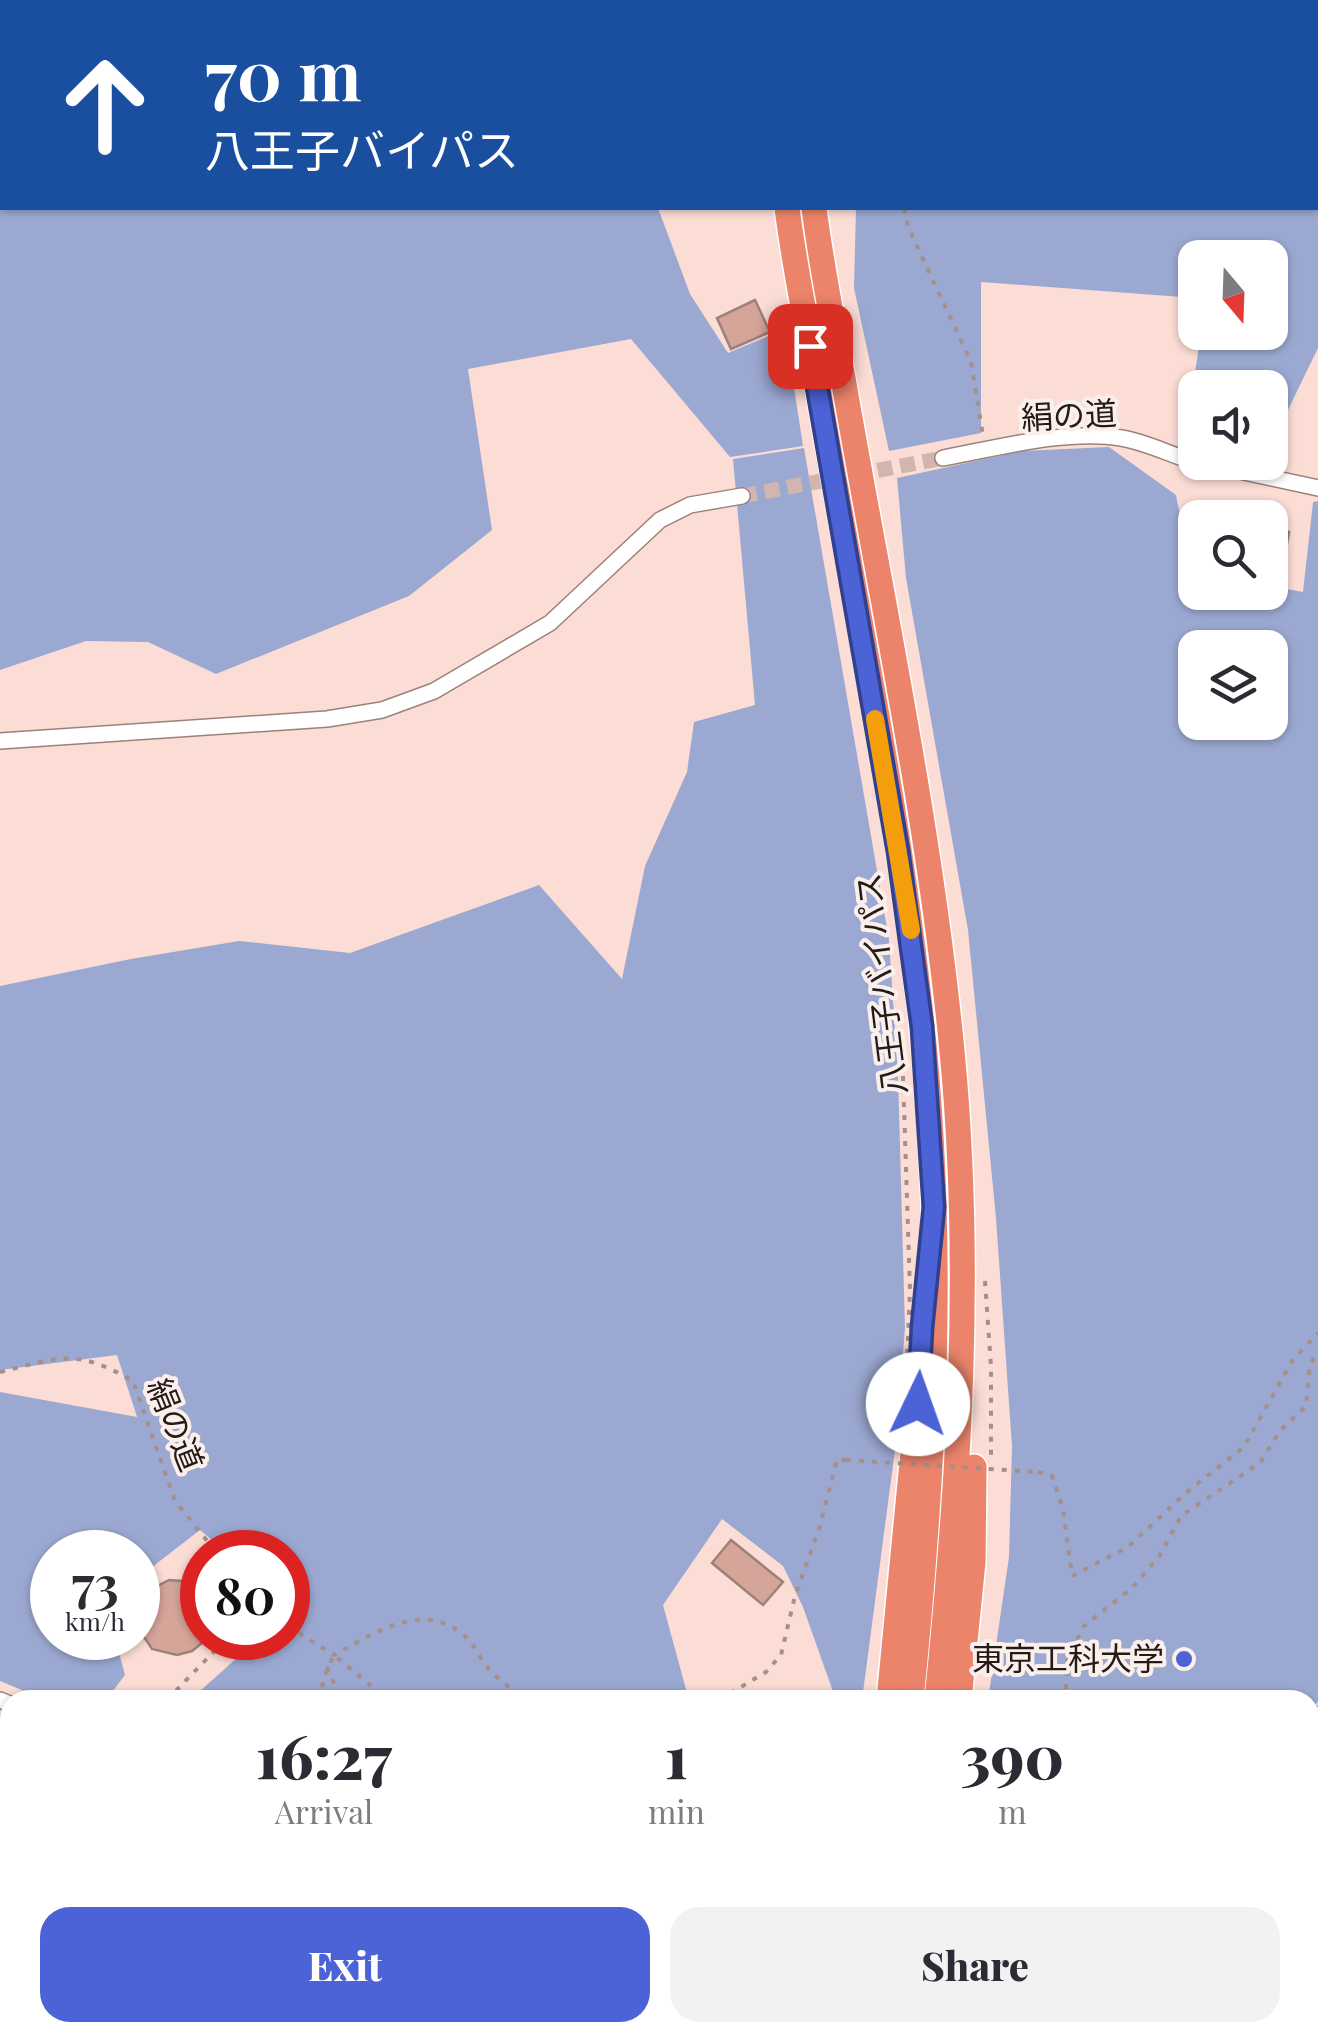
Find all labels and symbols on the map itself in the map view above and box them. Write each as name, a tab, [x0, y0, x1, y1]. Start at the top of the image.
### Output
north arrow	[1178, 240, 1288, 350]
pin	[768, 304, 853, 389]
street label: 絹の道	[1020, 390, 1118, 437]
street label: 八王子バイパス	[845, 871, 914, 1098]
position arrow	[866, 1352, 970, 1456]
street label: 絹の道	[139, 1371, 215, 1477]
speed limit sign: 80	[180, 1530, 310, 1660]
place label: 東京工科大学	[972, 1635, 1164, 1678]
marker: 東京工科大学	[1173, 1648, 1195, 1670]

